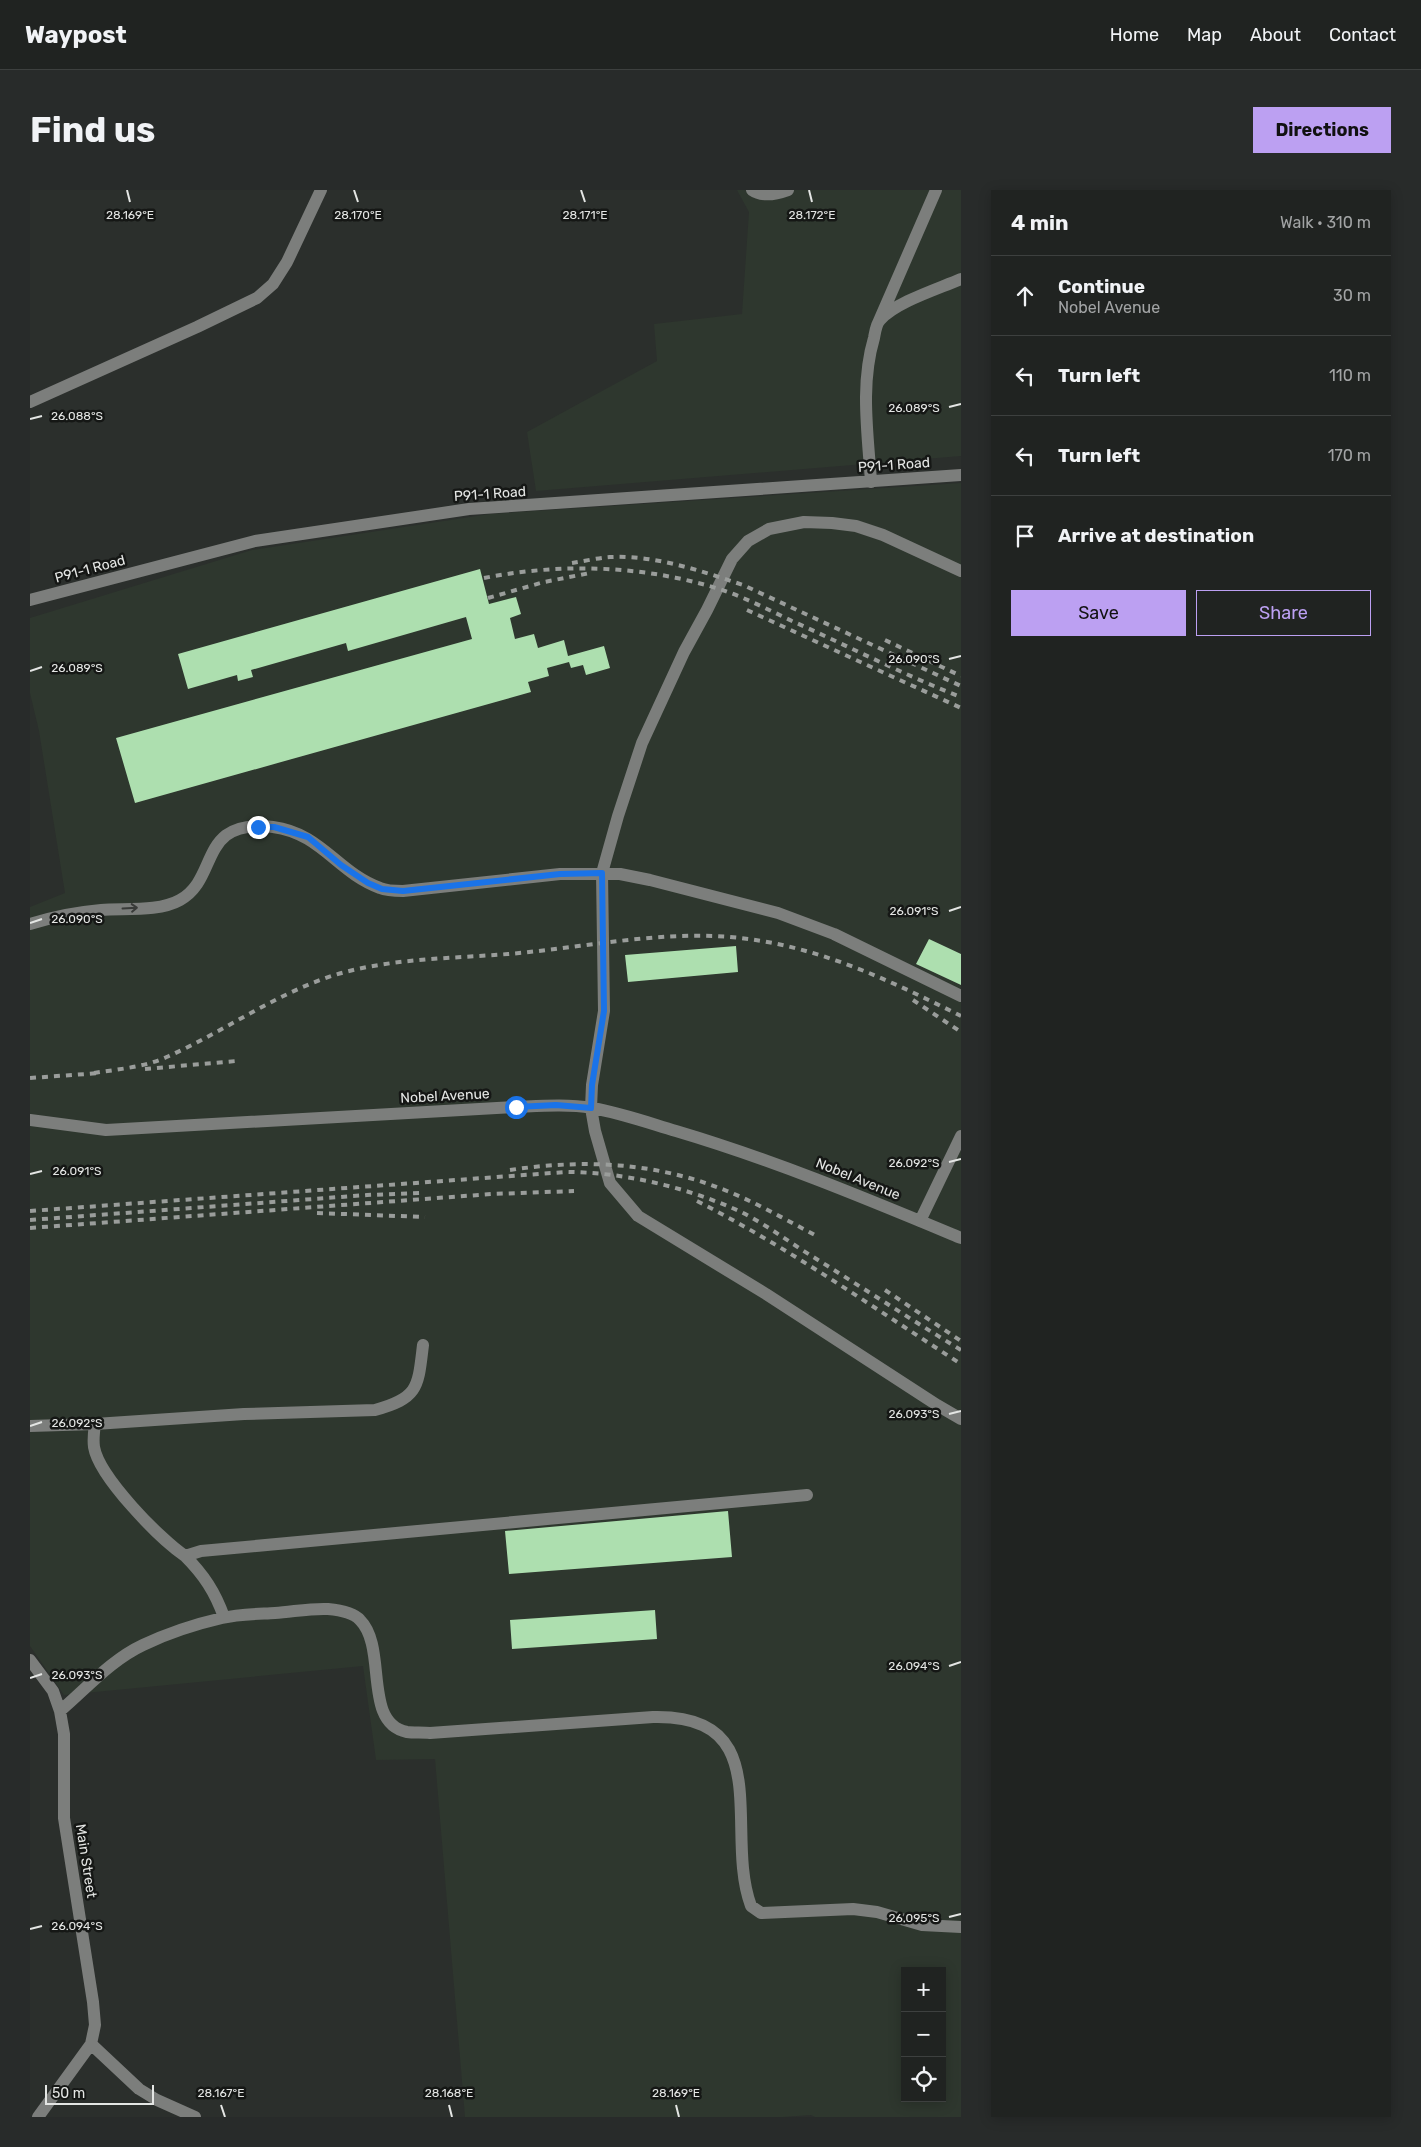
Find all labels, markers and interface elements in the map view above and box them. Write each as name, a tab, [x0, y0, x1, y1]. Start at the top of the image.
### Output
text: Waypost	[25, 21, 127, 49]
text: Home	[1110, 24, 1159, 46]
text: Map	[1187, 24, 1222, 46]
text: About	[1250, 24, 1301, 46]
text: Contact	[1329, 24, 1396, 46]
button: Directions	[1253, 107, 1391, 153]
text: Find us	[30, 109, 155, 151]
text: 28.169°E	[106, 208, 154, 222]
text: 28.170°E	[334, 208, 382, 222]
text: 28.171°E	[562, 208, 608, 222]
text: 28.172°E	[788, 208, 836, 222]
text: 4 min	[1011, 210, 1069, 235]
text: Walk · 310 m	[1280, 213, 1371, 232]
text: Continue	[1058, 275, 1145, 298]
icon: ahead	[1011, 282, 1039, 310]
text: 30 m	[1333, 286, 1371, 305]
text: Nobel Avenue	[1058, 298, 1160, 317]
icon: left	[1011, 362, 1039, 390]
text: Turn left	[1058, 364, 1140, 387]
text: 110 m	[1329, 366, 1371, 385]
text: 26.089°S	[888, 401, 940, 415]
text: 26.088°S	[51, 409, 103, 423]
icon: left	[1011, 442, 1039, 470]
text: Turn left	[1058, 444, 1140, 467]
text: 170 m	[1328, 446, 1371, 465]
street label: P91-1 Road	[857, 454, 931, 476]
street label: P91-1 Road	[453, 483, 527, 505]
icon: arrive	[1011, 522, 1039, 550]
text: Arrive at destination	[1058, 524, 1254, 547]
street label: P91-1 Road	[53, 551, 127, 587]
button: Save	[1011, 590, 1186, 636]
button: Share	[1196, 590, 1371, 636]
text: 26.090°S	[888, 652, 940, 666]
text: 26.089°S	[51, 661, 103, 675]
route end	[247, 816, 270, 839]
one-way arrow	[121, 904, 137, 913]
text: 26.091°S	[889, 904, 939, 918]
text: 26.090°S	[51, 912, 103, 926]
street label: Nobel Avenue	[400, 1085, 490, 1107]
route start	[505, 1096, 528, 1119]
street label: Nobel Avenue	[813, 1154, 903, 1204]
text: 26.092°S	[888, 1156, 940, 1170]
text: 26.091°S	[52, 1164, 102, 1178]
text: 26.093°S	[888, 1407, 940, 1421]
text: 26.092°S	[51, 1416, 103, 1430]
text: 26.094°S	[888, 1659, 940, 1673]
text: 26.093°S	[51, 1668, 103, 1682]
street label: Main Street	[72, 1823, 100, 1900]
text: 26.095°S	[888, 1911, 940, 1925]
text: 26.094°S	[51, 1919, 103, 1933]
map controls	[901, 1967, 946, 2102]
button: +	[901, 1967, 946, 2012]
button: −	[901, 2012, 946, 2057]
button: locate	[901, 2057, 946, 2102]
scale bar	[45, 2082, 154, 2105]
text: 50 m	[52, 2085, 85, 2102]
text: 28.167°E	[198, 2086, 244, 2100]
text: 28.168°E	[425, 2086, 473, 2100]
text: 28.169°E	[652, 2086, 700, 2100]

